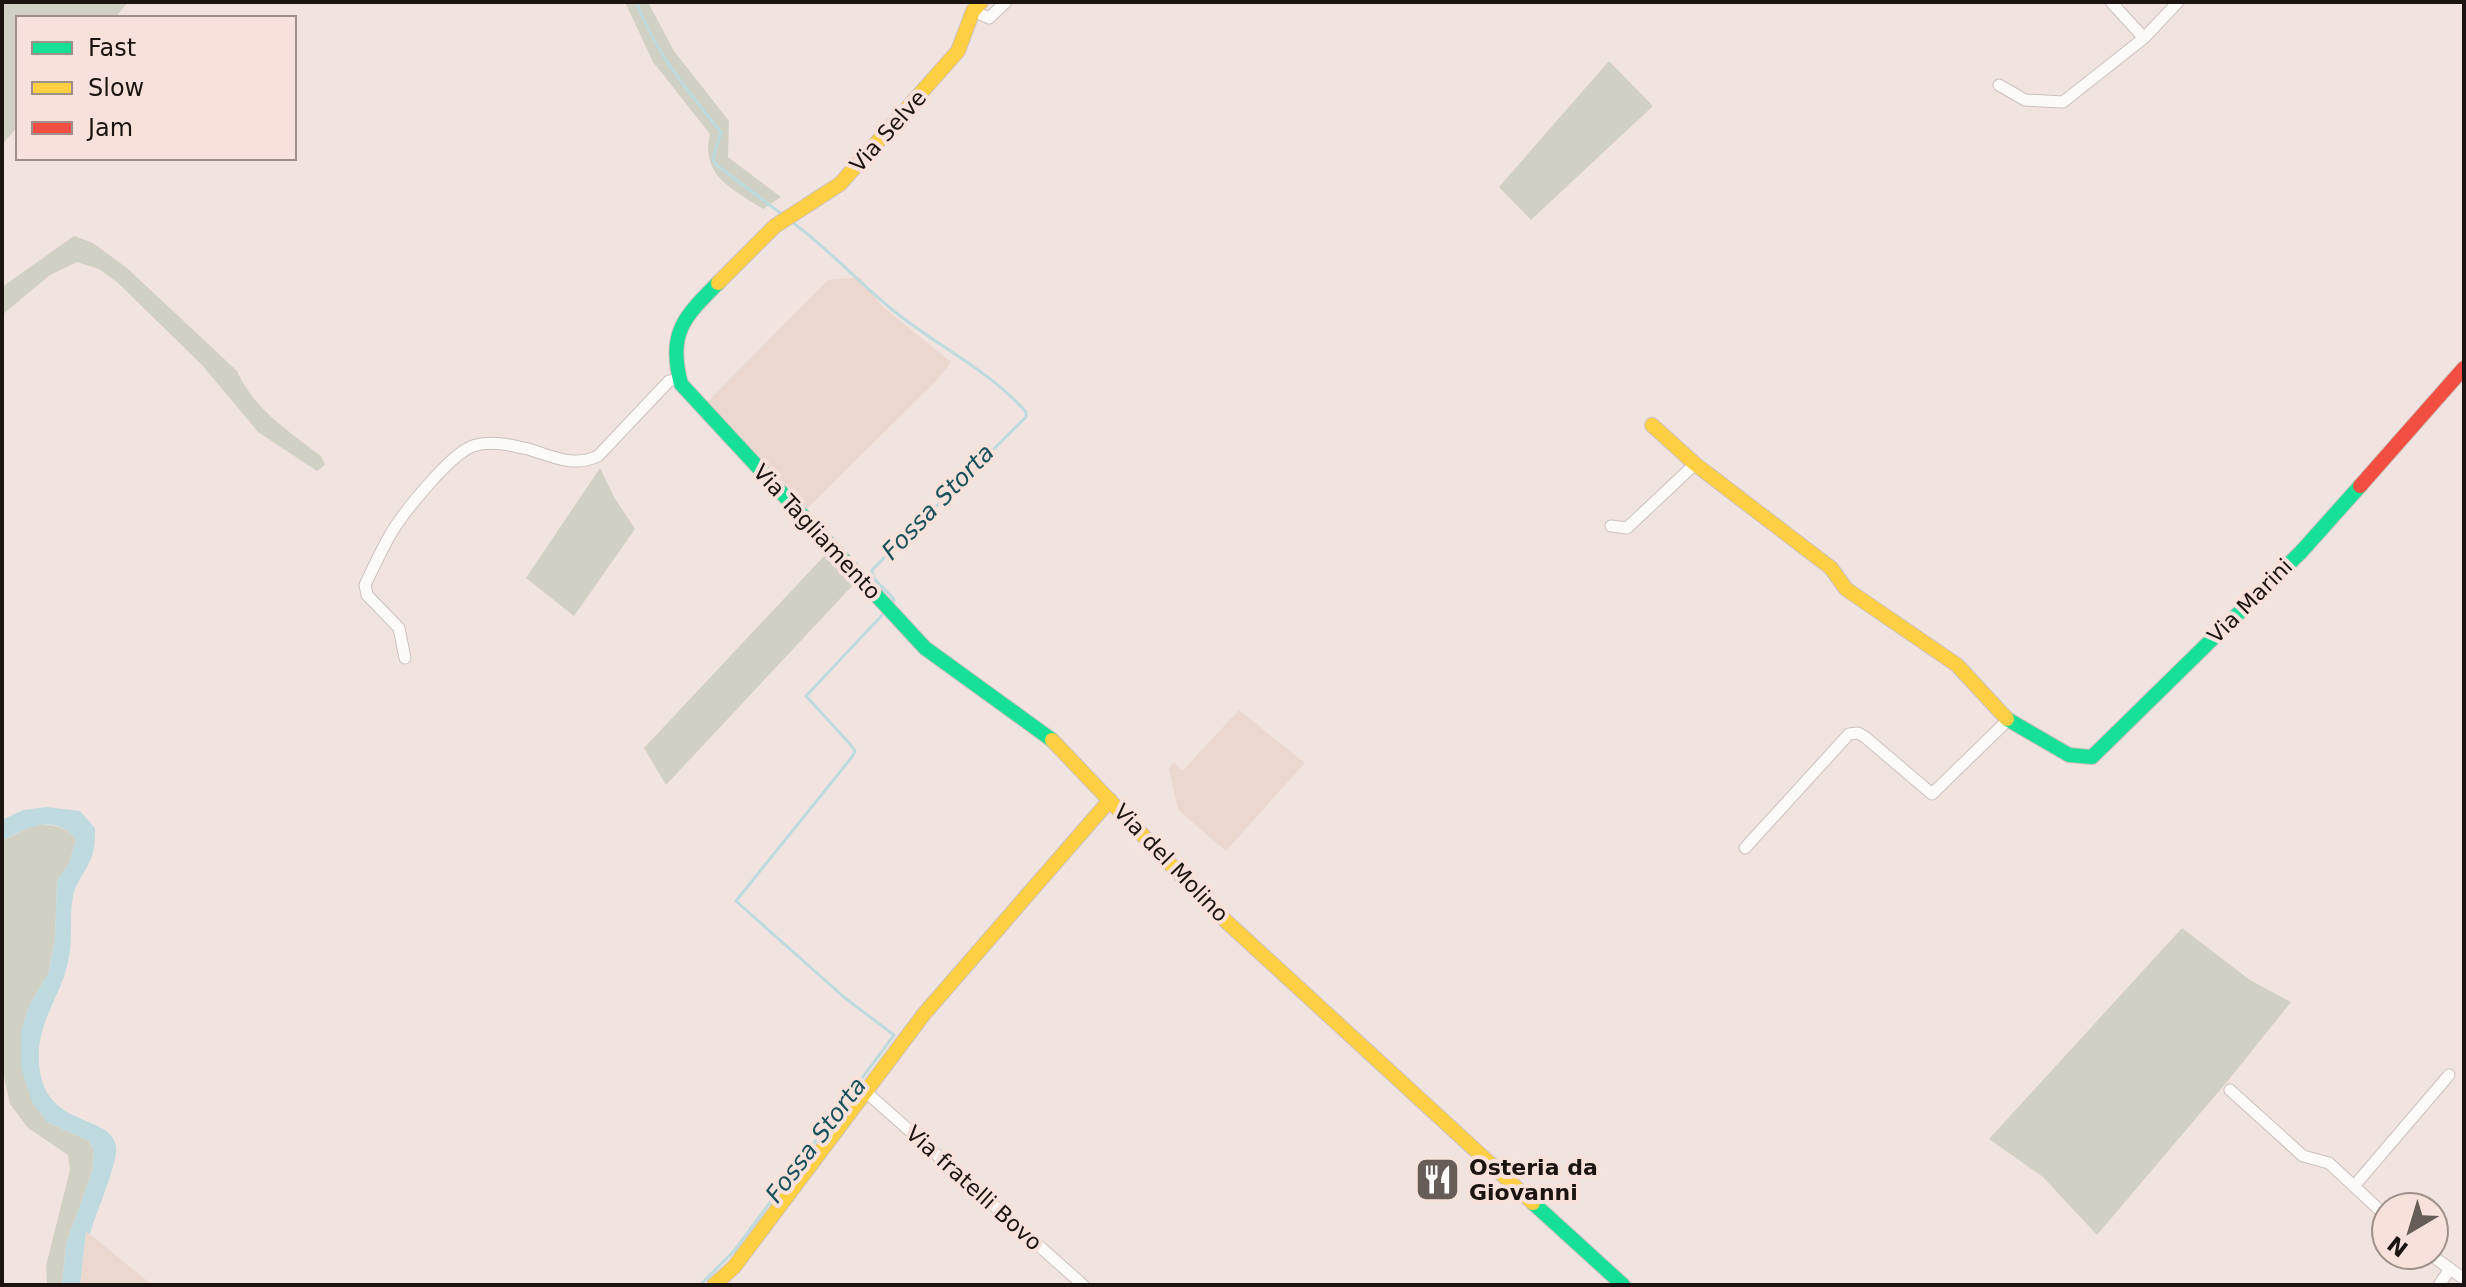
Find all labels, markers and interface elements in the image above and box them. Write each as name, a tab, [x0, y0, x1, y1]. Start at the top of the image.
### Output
legend	[16, 16, 296, 160]
text: Fast	[88, 34, 136, 62]
text: Slow	[88, 74, 144, 102]
street label: Via Selve	[845, 85, 931, 177]
text: Jam	[86, 114, 133, 142]
water label: Fossa Storta	[876, 439, 1000, 565]
street label: Via Tagliamento	[748, 459, 886, 605]
street label: Via Marini	[2203, 554, 2297, 648]
street label: Via del Molino	[1109, 799, 1233, 927]
water label: Fossa Storta	[760, 1072, 872, 1208]
street label: Via fratelli Bovo	[901, 1121, 1047, 1255]
place label: Osteria da Giovanni	[1469, 1155, 1598, 1205]
restaurant icon: Osteria da Giovanni	[1414, 1156, 1462, 1204]
north arrow	[2370, 1191, 2450, 1271]
text: N	[2383, 1231, 2413, 1262]

